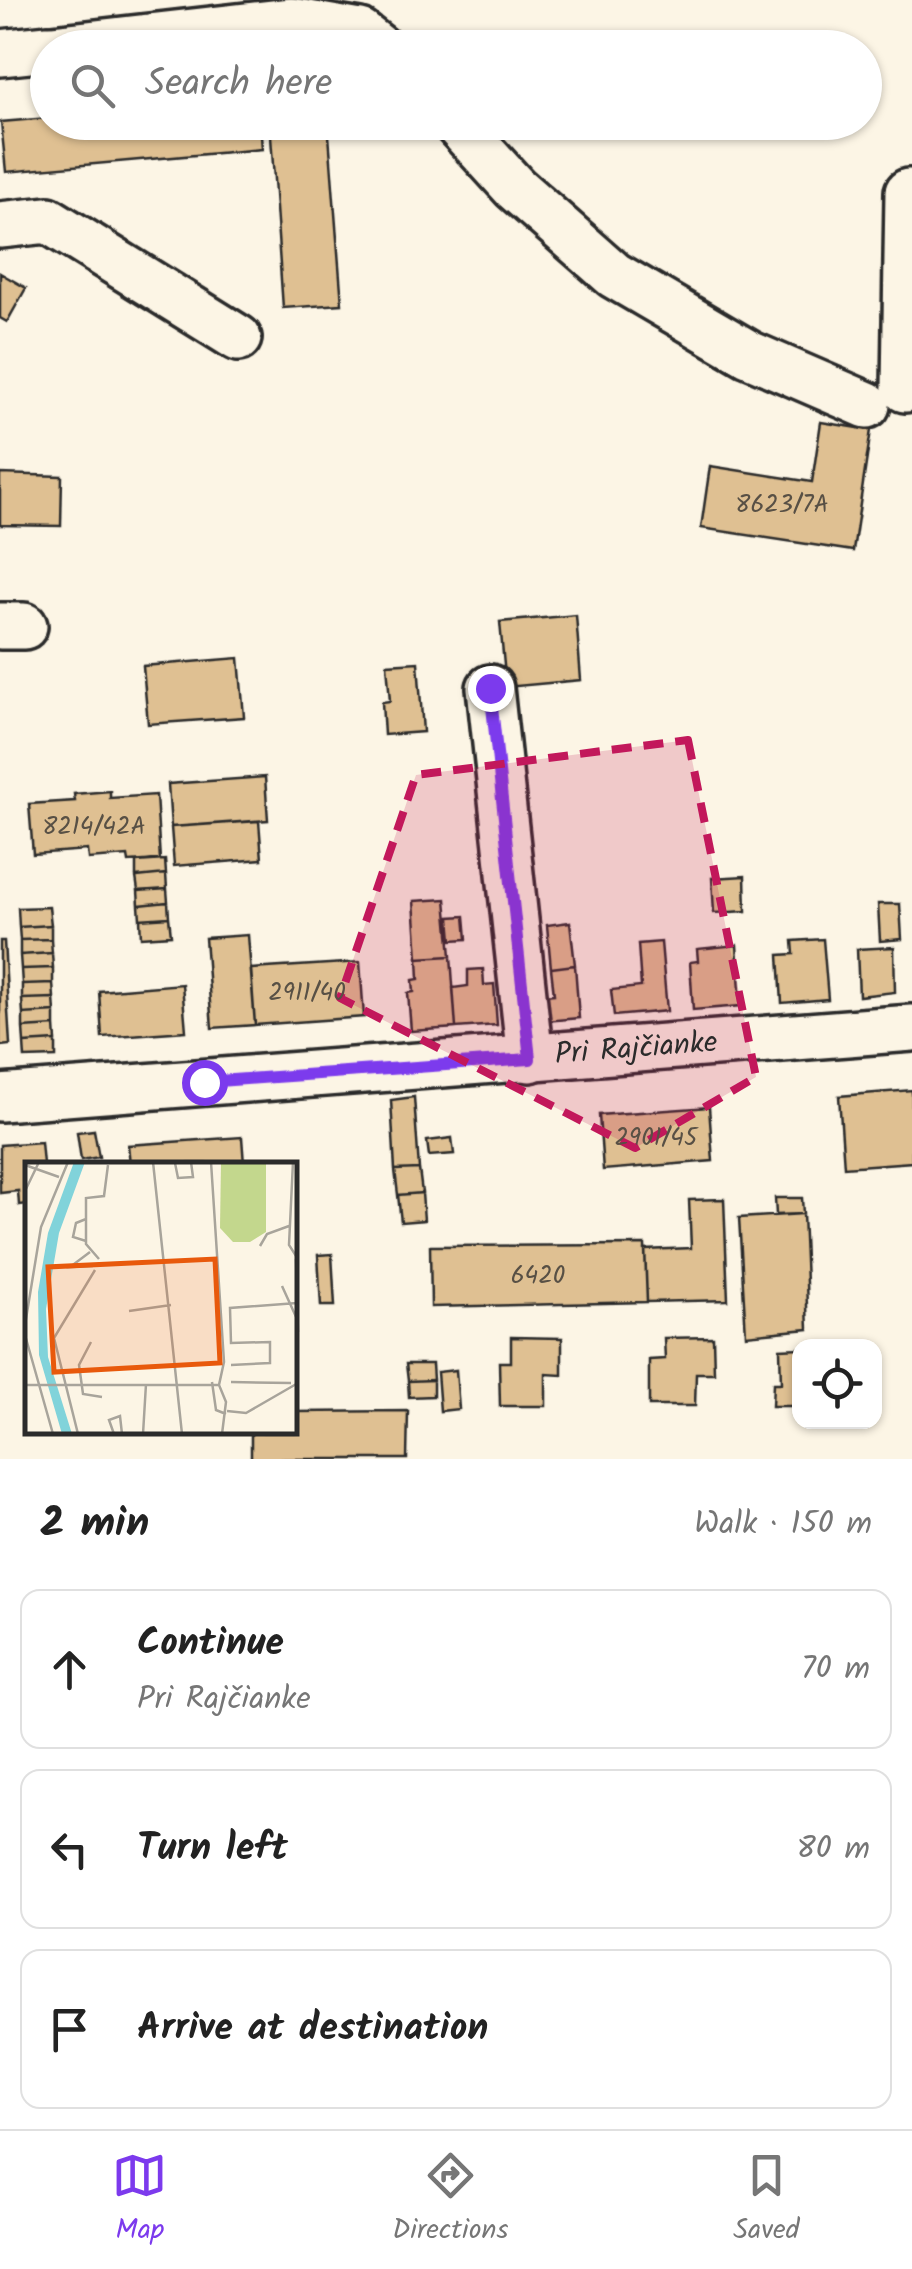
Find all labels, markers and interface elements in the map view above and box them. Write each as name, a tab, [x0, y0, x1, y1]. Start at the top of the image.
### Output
search box	[30, 30, 882, 140]
text: Search here	[145, 55, 332, 115]
icon: search	[65, 58, 120, 113]
house number: 8623/7A	[735, 485, 829, 525]
route end	[468, 666, 514, 712]
house number: 8214/42A	[42, 807, 146, 847]
house number: 2911/40	[268, 973, 346, 1013]
street label: Pri Rajčianke	[553, 1019, 719, 1079]
route start	[182, 1060, 228, 1106]
house number: 2901/45	[614, 1118, 699, 1158]
inset map	[25, 1162, 298, 1434]
house number: 6420	[511, 1256, 565, 1296]
map controls	[792, 1339, 882, 1429]
button: locate	[792, 1339, 882, 1429]
text: 2 min	[40, 1491, 149, 1558]
text: Walk · 150 m	[694, 1499, 872, 1550]
text: Continue	[137, 1614, 284, 1674]
icon: ahead	[42, 1642, 97, 1697]
text: 70 m	[801, 1644, 870, 1695]
text: Pri Rajčianke	[137, 1674, 311, 1725]
text: Turn left	[137, 1819, 288, 1879]
icon: left	[42, 1822, 97, 1877]
text: 80 m	[796, 1824, 870, 1875]
text: Arrive at destination	[137, 1999, 488, 2059]
icon: arrive	[42, 2002, 97, 2057]
tab: Map	[112, 2148, 167, 2253]
tab: Directions	[392, 2148, 508, 2253]
tab: Saved	[733, 2148, 800, 2253]

